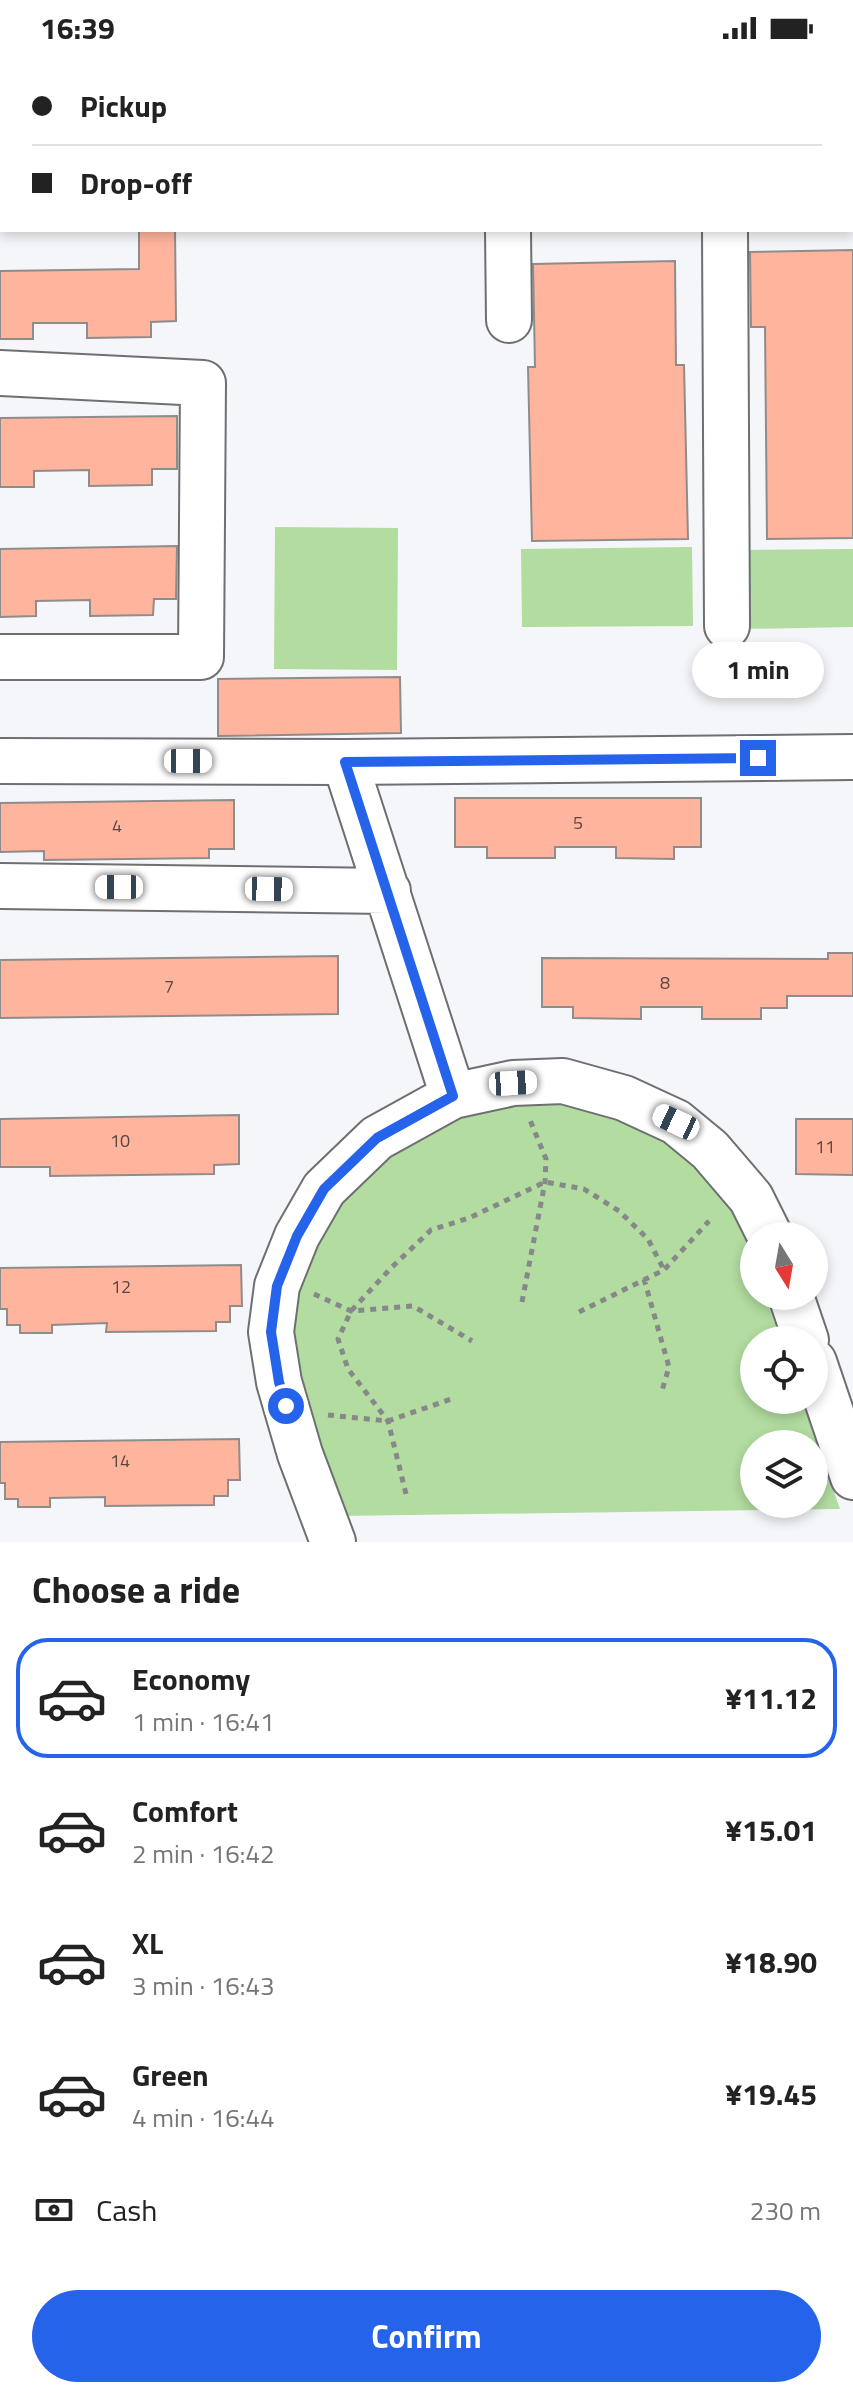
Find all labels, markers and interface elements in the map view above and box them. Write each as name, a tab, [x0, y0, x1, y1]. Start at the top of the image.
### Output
text: 16:39	[40, 5, 115, 51]
text: Pickup	[80, 83, 167, 129]
text: Drop-off	[80, 160, 192, 206]
callout: 1 min	[692, 642, 824, 698]
text: 1 min	[726, 650, 790, 689]
route end	[740, 740, 776, 776]
car	[164, 749, 212, 773]
house number: 5	[573, 809, 583, 836]
house number: 4	[112, 812, 122, 839]
car	[95, 875, 143, 899]
car	[245, 877, 293, 901]
house number: 8	[660, 969, 670, 996]
house number: 7	[164, 973, 174, 1000]
car	[488, 1070, 538, 1096]
car	[649, 1101, 703, 1143]
house number: 10	[110, 1127, 130, 1154]
house number: 11	[815, 1133, 835, 1160]
north arrow	[740, 1222, 828, 1310]
map controls	[740, 1222, 828, 1518]
house number: 12	[111, 1273, 131, 1300]
button: locate	[740, 1326, 828, 1414]
route start	[268, 1388, 304, 1424]
button: layers	[740, 1430, 828, 1518]
house number: 14	[110, 1447, 130, 1474]
text: Choose a ride	[32, 1562, 240, 1617]
text: Economy	[132, 1656, 250, 1702]
icon: car	[36, 1662, 108, 1734]
text: ¥11.12	[725, 1675, 817, 1721]
text: 1 min · 16:41	[132, 1702, 275, 1741]
text: Comfort	[132, 1788, 238, 1834]
icon: car	[36, 1794, 108, 1866]
text: ¥15.01	[725, 1807, 817, 1853]
text: 2 min · 16:42	[132, 1834, 275, 1873]
text: XL	[132, 1920, 163, 1966]
icon: car	[36, 1926, 108, 1998]
text: ¥18.90	[725, 1939, 817, 1985]
text: 3 min · 16:43	[132, 1966, 275, 2005]
text: Green	[132, 2052, 209, 2098]
icon: car	[36, 2058, 108, 2130]
text: ¥19.45	[725, 2071, 817, 2117]
text: 4 min · 16:44	[132, 2098, 275, 2137]
text: Cash	[96, 2187, 157, 2233]
icon: cash	[32, 2188, 76, 2232]
text: 230 m	[750, 2191, 821, 2230]
button: Confirm	[32, 2290, 821, 2382]

